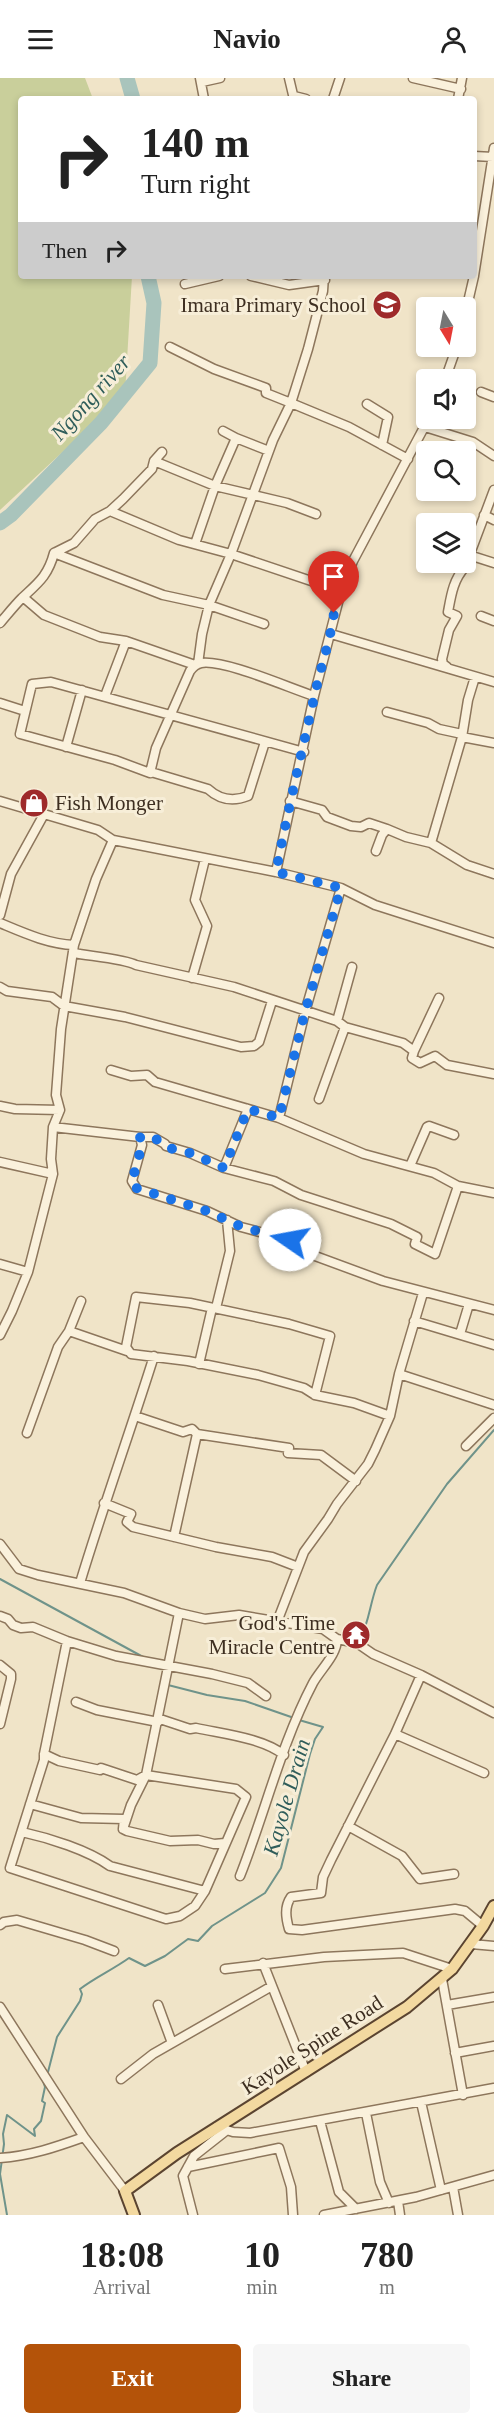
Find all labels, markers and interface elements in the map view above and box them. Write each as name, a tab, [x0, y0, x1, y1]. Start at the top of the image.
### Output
icon: menu	[24, 23, 57, 56]
icon: person	[437, 23, 470, 56]
text: Navio	[213, 24, 281, 54]
icon: right	[42, 120, 120, 198]
text: 140 m	[141, 120, 250, 166]
text: Turn right	[141, 169, 250, 199]
icon: right	[99, 234, 132, 267]
text: Then	[42, 238, 87, 263]
school or university icon: Imara Primary School	[371, 289, 403, 321]
place label: Imara Primary School	[181, 293, 366, 317]
north arrow	[416, 297, 476, 357]
map controls	[416, 297, 476, 573]
water label: Ngong river	[45, 349, 136, 446]
button: sound	[416, 369, 476, 429]
button: search	[416, 441, 476, 501]
button: layers	[416, 513, 476, 573]
pin	[308, 551, 359, 613]
icon: arrive	[317, 560, 350, 593]
shop icon: Fish Monger	[18, 787, 50, 819]
place label: Fish Monger	[55, 791, 163, 815]
position arrow	[258, 1208, 322, 1272]
place label: God's Time Miracle Centre	[208, 1611, 335, 1659]
temple icon: God's Time Miracle Centre	[340, 1619, 372, 1651]
water label: Kayole Drain	[258, 1736, 315, 1859]
street label: Kayole Spine Road	[237, 1990, 387, 2100]
text: 18:08	[80, 2235, 164, 2275]
text: 10	[244, 2235, 280, 2275]
text: 780	[360, 2235, 414, 2275]
text: Arrival	[93, 2276, 151, 2298]
text: min	[246, 2276, 278, 2298]
text: m	[379, 2276, 395, 2298]
button: Exit	[24, 2344, 241, 2413]
button: Share	[253, 2344, 470, 2413]

